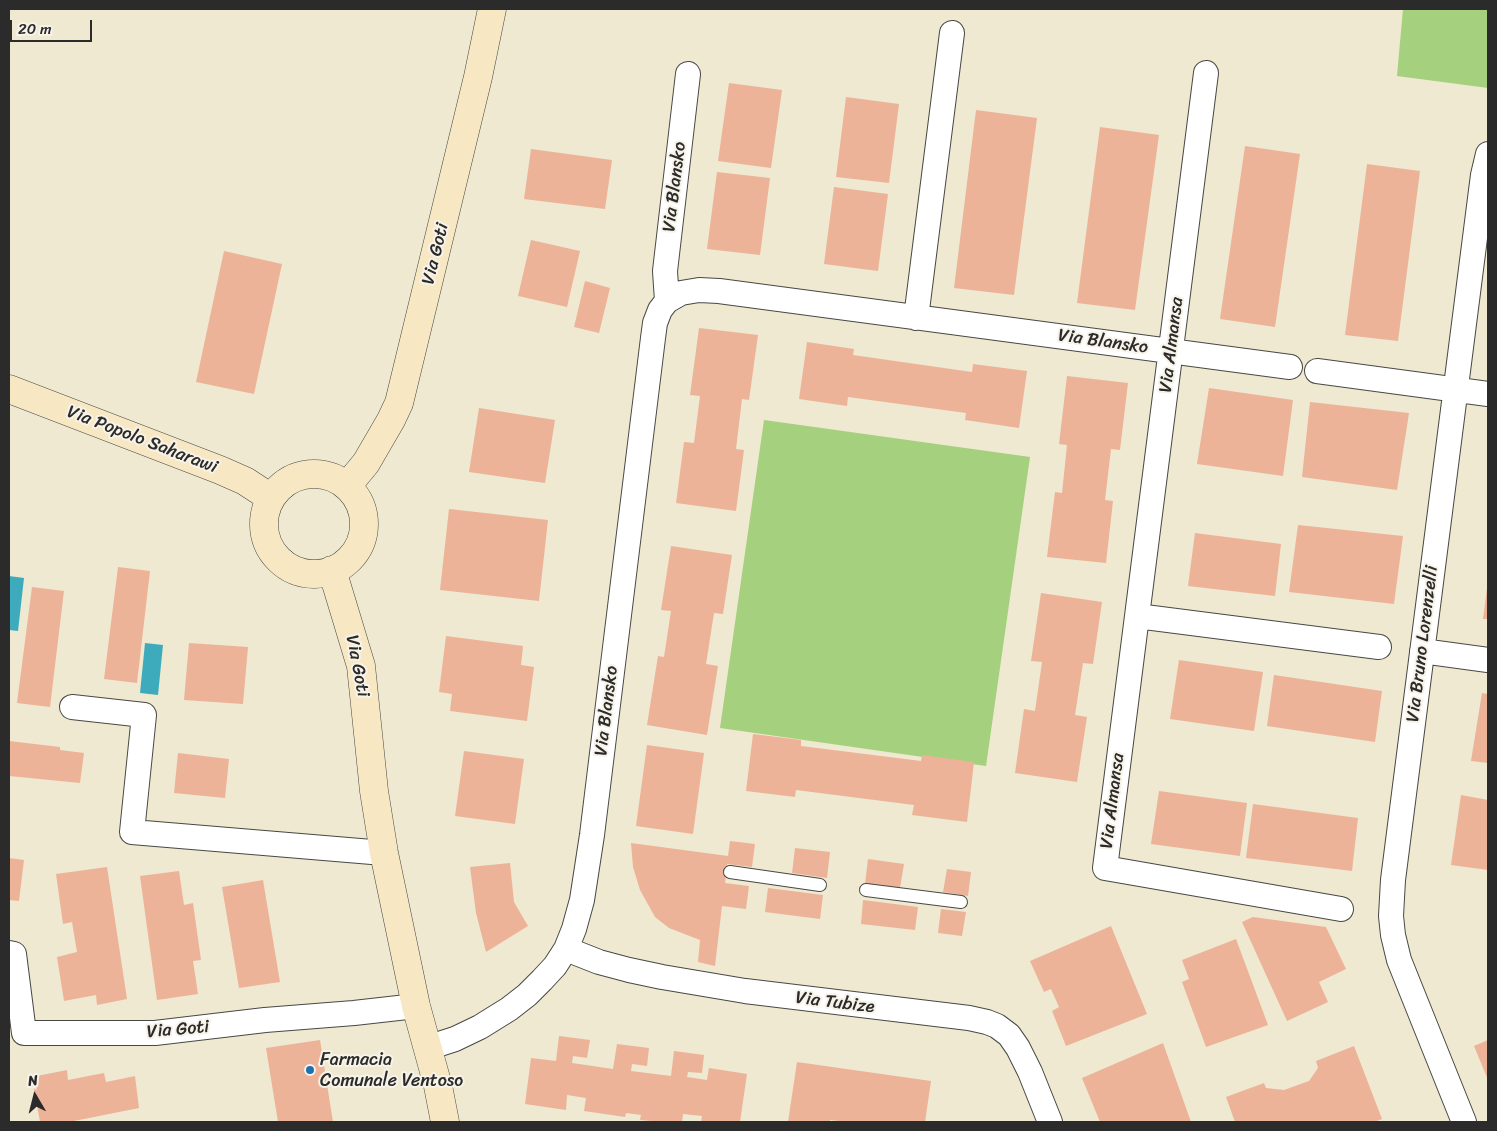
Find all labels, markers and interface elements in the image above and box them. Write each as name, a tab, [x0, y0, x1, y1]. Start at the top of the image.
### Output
scale bar	[12, 10, 95, 42]
text: 20 m	[18, 16, 52, 42]
street label: Via Blansko	[659, 141, 691, 233]
street label: Via Goti	[418, 221, 454, 287]
street label: Via Almansa	[1155, 296, 1189, 394]
street label: Via Blansko	[1057, 325, 1149, 359]
street label: Via Popolo Saharawi	[64, 401, 220, 479]
street label: Via Bruno Lorenzelli	[1403, 565, 1443, 723]
street label: Via Goti	[340, 633, 374, 699]
street label: Via Blansko	[591, 665, 623, 757]
street label: Via Almansa	[1096, 752, 1130, 850]
street label: Via Tubize	[794, 987, 876, 1019]
street label: Via Goti	[146, 1017, 210, 1043]
place label: Farmacia Comunale Ventoso	[320, 1049, 463, 1092]
marker: Farmacia Comunale Ventoso	[304, 1064, 316, 1076]
text: N	[26, 1068, 39, 1094]
north arrow	[10, 1071, 60, 1121]

